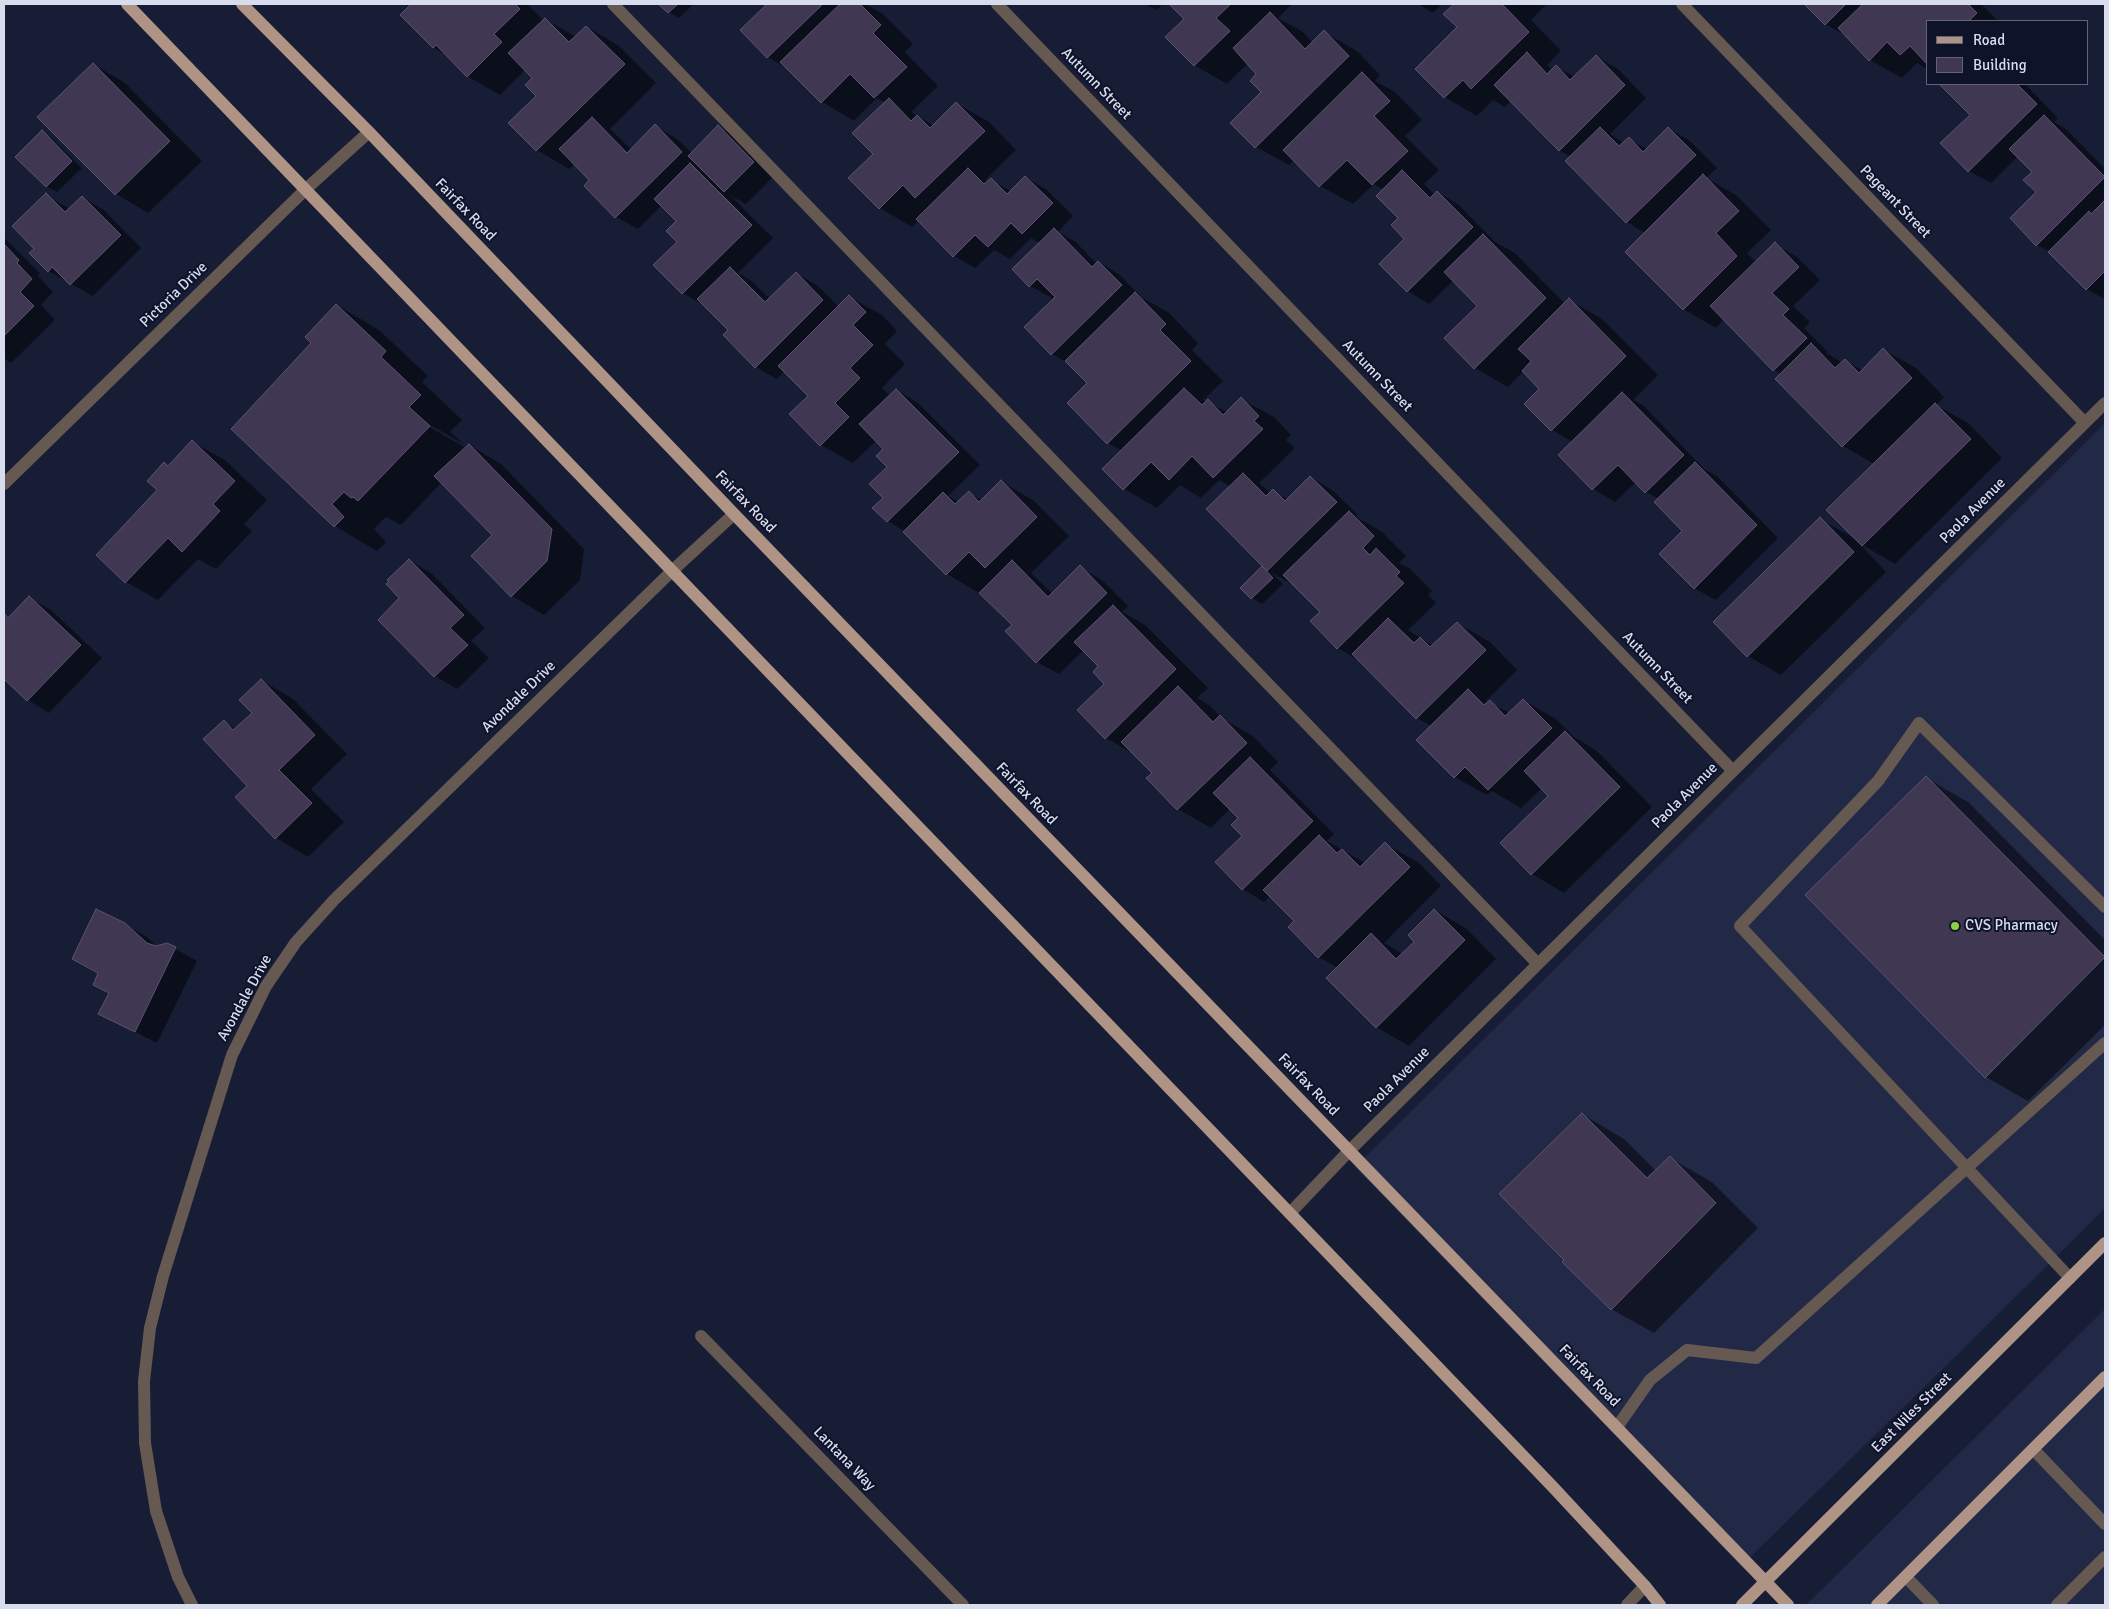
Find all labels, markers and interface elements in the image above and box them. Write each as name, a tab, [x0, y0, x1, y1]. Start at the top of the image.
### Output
legend	[1926, 20, 2089, 85]
text: Road	[1973, 31, 2005, 49]
street label: Autumn Street	[1057, 44, 1135, 124]
text: Building	[1973, 56, 2027, 74]
street label: Pageant Street	[1856, 162, 1934, 242]
street label: Fairfax Road	[431, 175, 499, 245]
street label: Pictoria Drive	[137, 258, 211, 332]
street label: Autumn Street	[1338, 336, 1416, 416]
street label: Fairfax Road	[711, 467, 779, 537]
street label: Paola Avenue	[1936, 474, 2010, 548]
street label: Autumn Street	[1618, 628, 1696, 708]
street label: Avondale Drive	[478, 657, 560, 737]
street label: Fairfax Road	[992, 759, 1060, 829]
street label: Paola Avenue	[1648, 759, 1722, 833]
place label: CVS Pharmacy	[1965, 917, 2058, 935]
marker: CVS Pharmacy	[1949, 920, 1961, 932]
street label: Avondale Drive	[214, 952, 276, 1044]
street label: Paola Avenue	[1360, 1043, 1434, 1117]
street label: Fairfax Road	[1274, 1050, 1342, 1120]
street label: Fairfax Road	[1555, 1341, 1623, 1411]
street label: East Niles Street	[1868, 1369, 1956, 1457]
street label: Lantana Way	[809, 1423, 879, 1495]

